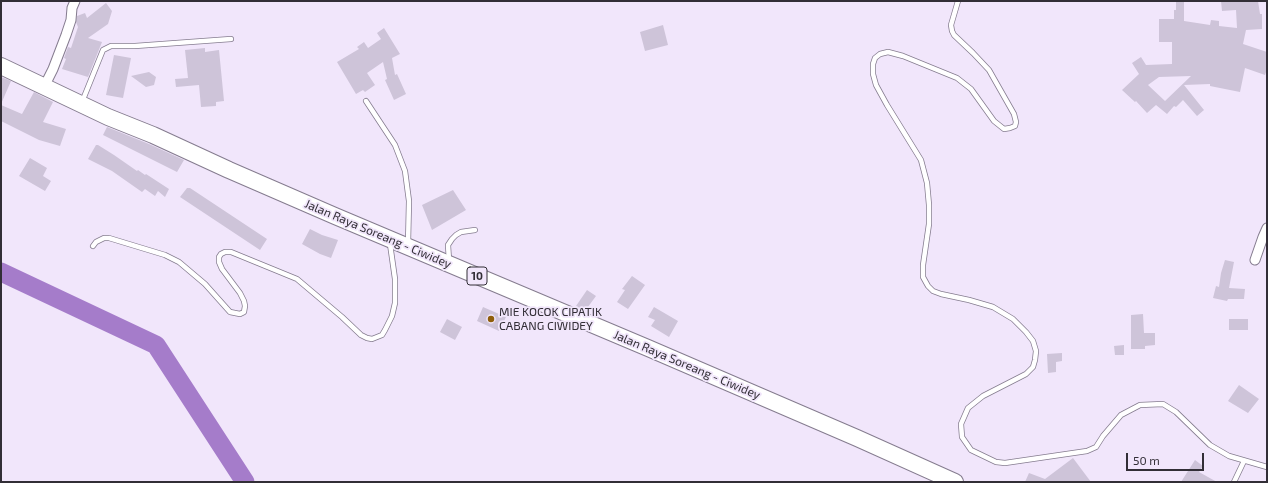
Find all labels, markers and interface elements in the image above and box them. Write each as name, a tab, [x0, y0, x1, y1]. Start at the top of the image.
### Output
street label: Jalan Raya Soreang - Ciwidey	[302, 197, 454, 271]
road number: 10	[467, 267, 487, 285]
place label: MIE KOCOK CIPATIK CABANG CIWIDEY	[499, 305, 602, 333]
marker: MIE KOCOK CIPATIK CABANG CIWIDEY	[486, 314, 496, 324]
street label: Jalan Raya Soreang - Ciwidey	[611, 328, 763, 402]
scale bar	[1128, 445, 1206, 471]
text: 50 m	[1133, 453, 1160, 467]

